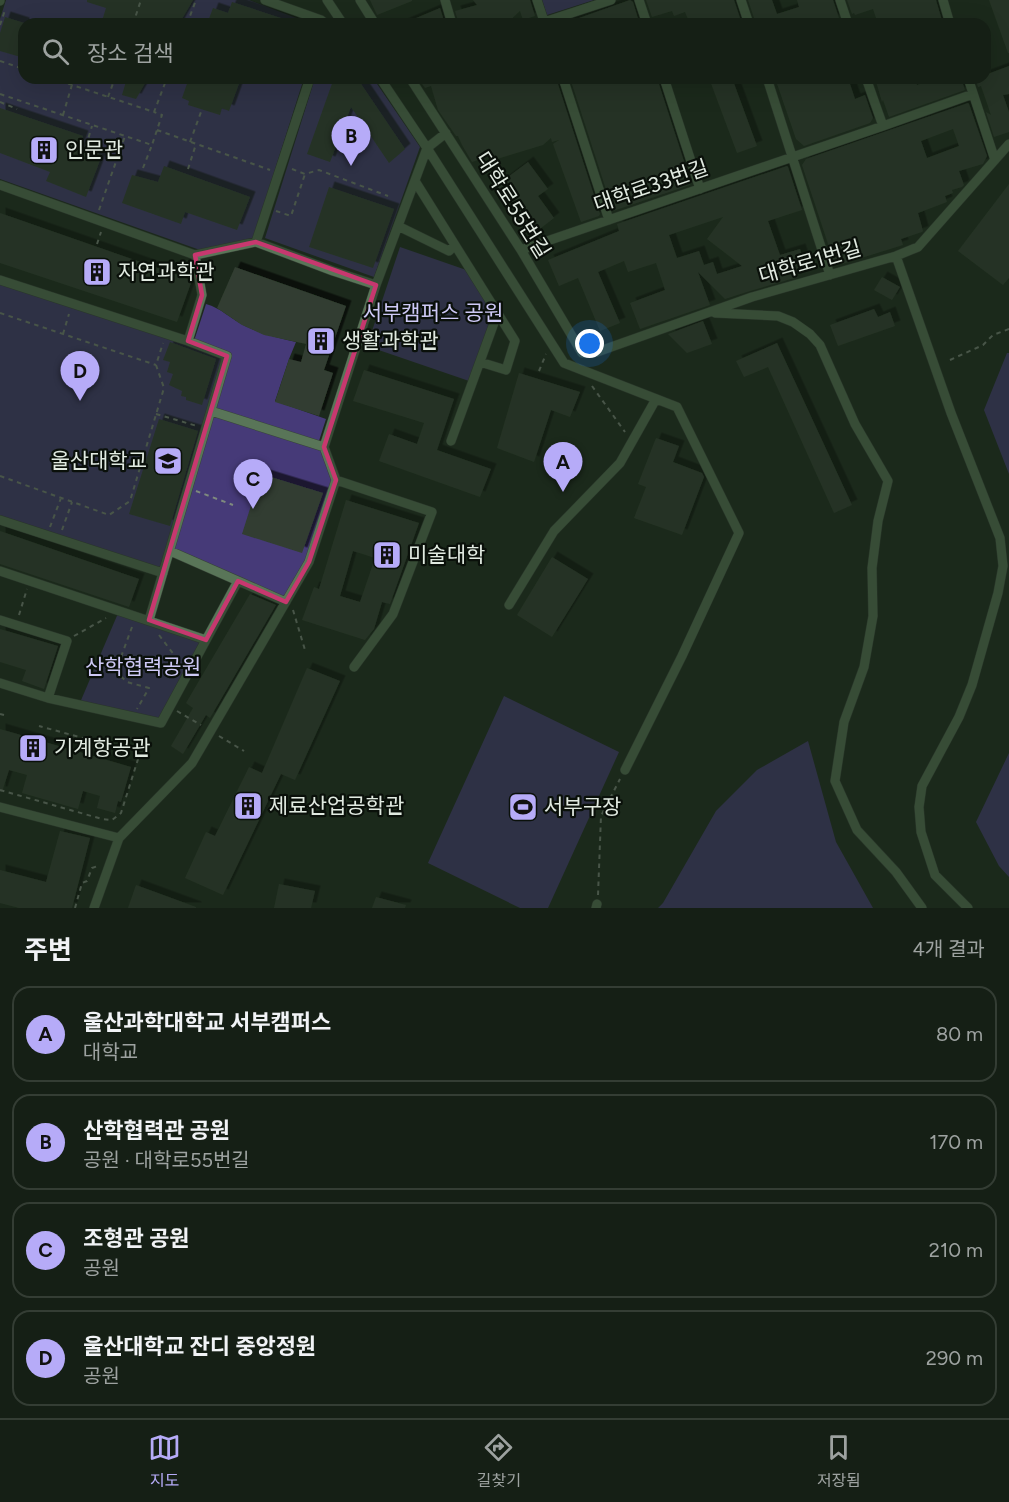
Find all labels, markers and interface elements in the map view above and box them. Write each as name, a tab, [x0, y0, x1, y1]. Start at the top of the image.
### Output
search box	[18, 18, 991, 84]
icon: search	[39, 35, 72, 68]
text: 장소 검색	[87, 40, 173, 67]
pin: B	[332, 116, 370, 166]
building icon: 인문관	[28, 134, 60, 166]
place label: 인문관	[65, 137, 123, 162]
street label: 대학로55번길	[471, 147, 556, 263]
street label: 대학로33번길	[590, 154, 711, 217]
street label: 대학로1번길	[756, 235, 864, 288]
building icon: 자연과학관	[81, 256, 113, 288]
place label: 자연과학관	[118, 259, 215, 284]
park label: 서부캠퍼스 공원	[363, 300, 503, 325]
building icon: 생활과학관	[305, 325, 337, 357]
place label: 생활과학관	[342, 328, 439, 353]
your location	[575, 329, 604, 358]
pin: D	[60, 352, 100, 401]
pin: A	[544, 442, 582, 492]
school or university icon: 울산대학교	[152, 445, 184, 477]
place label: 울산대학교	[50, 448, 147, 473]
pin: C	[234, 460, 272, 509]
building icon: 미술대학	[371, 539, 403, 571]
place label: 미술대학	[408, 542, 485, 567]
park label: 산학협력공원	[85, 654, 201, 679]
building icon: 기계항공관	[17, 732, 49, 764]
place label: 기계항공관	[54, 735, 151, 760]
building icon: 제료산업공학관	[232, 790, 264, 822]
sports icon: 서부구장	[507, 791, 539, 823]
place label: 제료산업공학관	[269, 793, 404, 818]
place label: 서부구장	[544, 794, 621, 819]
text: 주변	[24, 934, 72, 966]
text: 4개 결과	[912, 937, 985, 961]
text: 울산과학대학교 서부캠퍼스	[83, 1009, 331, 1036]
text: A	[38, 1022, 53, 1046]
text: 80 m	[936, 1022, 983, 1046]
text: 대학교	[83, 1040, 138, 1064]
text: 산학협력관 공원	[83, 1117, 230, 1144]
text: B	[39, 1130, 52, 1154]
text: 170 m	[929, 1130, 983, 1154]
text: 공원 · 대학로55번길	[83, 1148, 250, 1172]
text: 조형관 공원	[83, 1225, 189, 1252]
text: C	[38, 1238, 53, 1262]
text: 210 m	[929, 1238, 983, 1262]
text: 공원	[83, 1256, 120, 1280]
text: 울산대학교 잔디 중앙정원	[83, 1333, 316, 1360]
text: D	[39, 1346, 53, 1370]
text: 290 m	[926, 1346, 983, 1370]
text: 공원	[83, 1364, 120, 1388]
tab: 지도	[148, 1431, 181, 1491]
tab: 길찾기	[477, 1431, 521, 1491]
tab: 저장됨	[817, 1431, 861, 1491]

